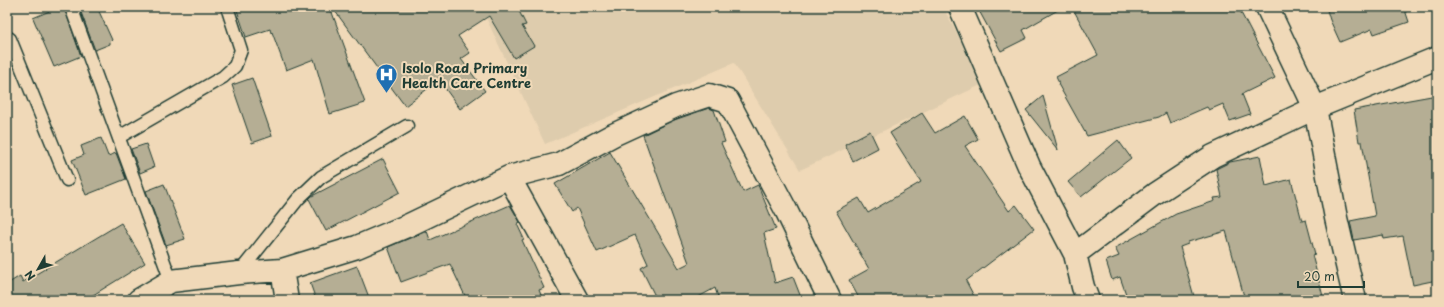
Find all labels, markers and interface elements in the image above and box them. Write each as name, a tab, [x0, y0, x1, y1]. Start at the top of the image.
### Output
place label: Isolo Road Primary Health Care Centre	[402, 58, 531, 92]
hospital icon: Isolo Road Primary Health Care Centre	[374, 62, 400, 95]
north arrow	[18, 249, 58, 289]
scale bar	[1298, 263, 1364, 289]
text: N	[20, 267, 39, 284]
text: 20 m	[1304, 267, 1335, 285]

